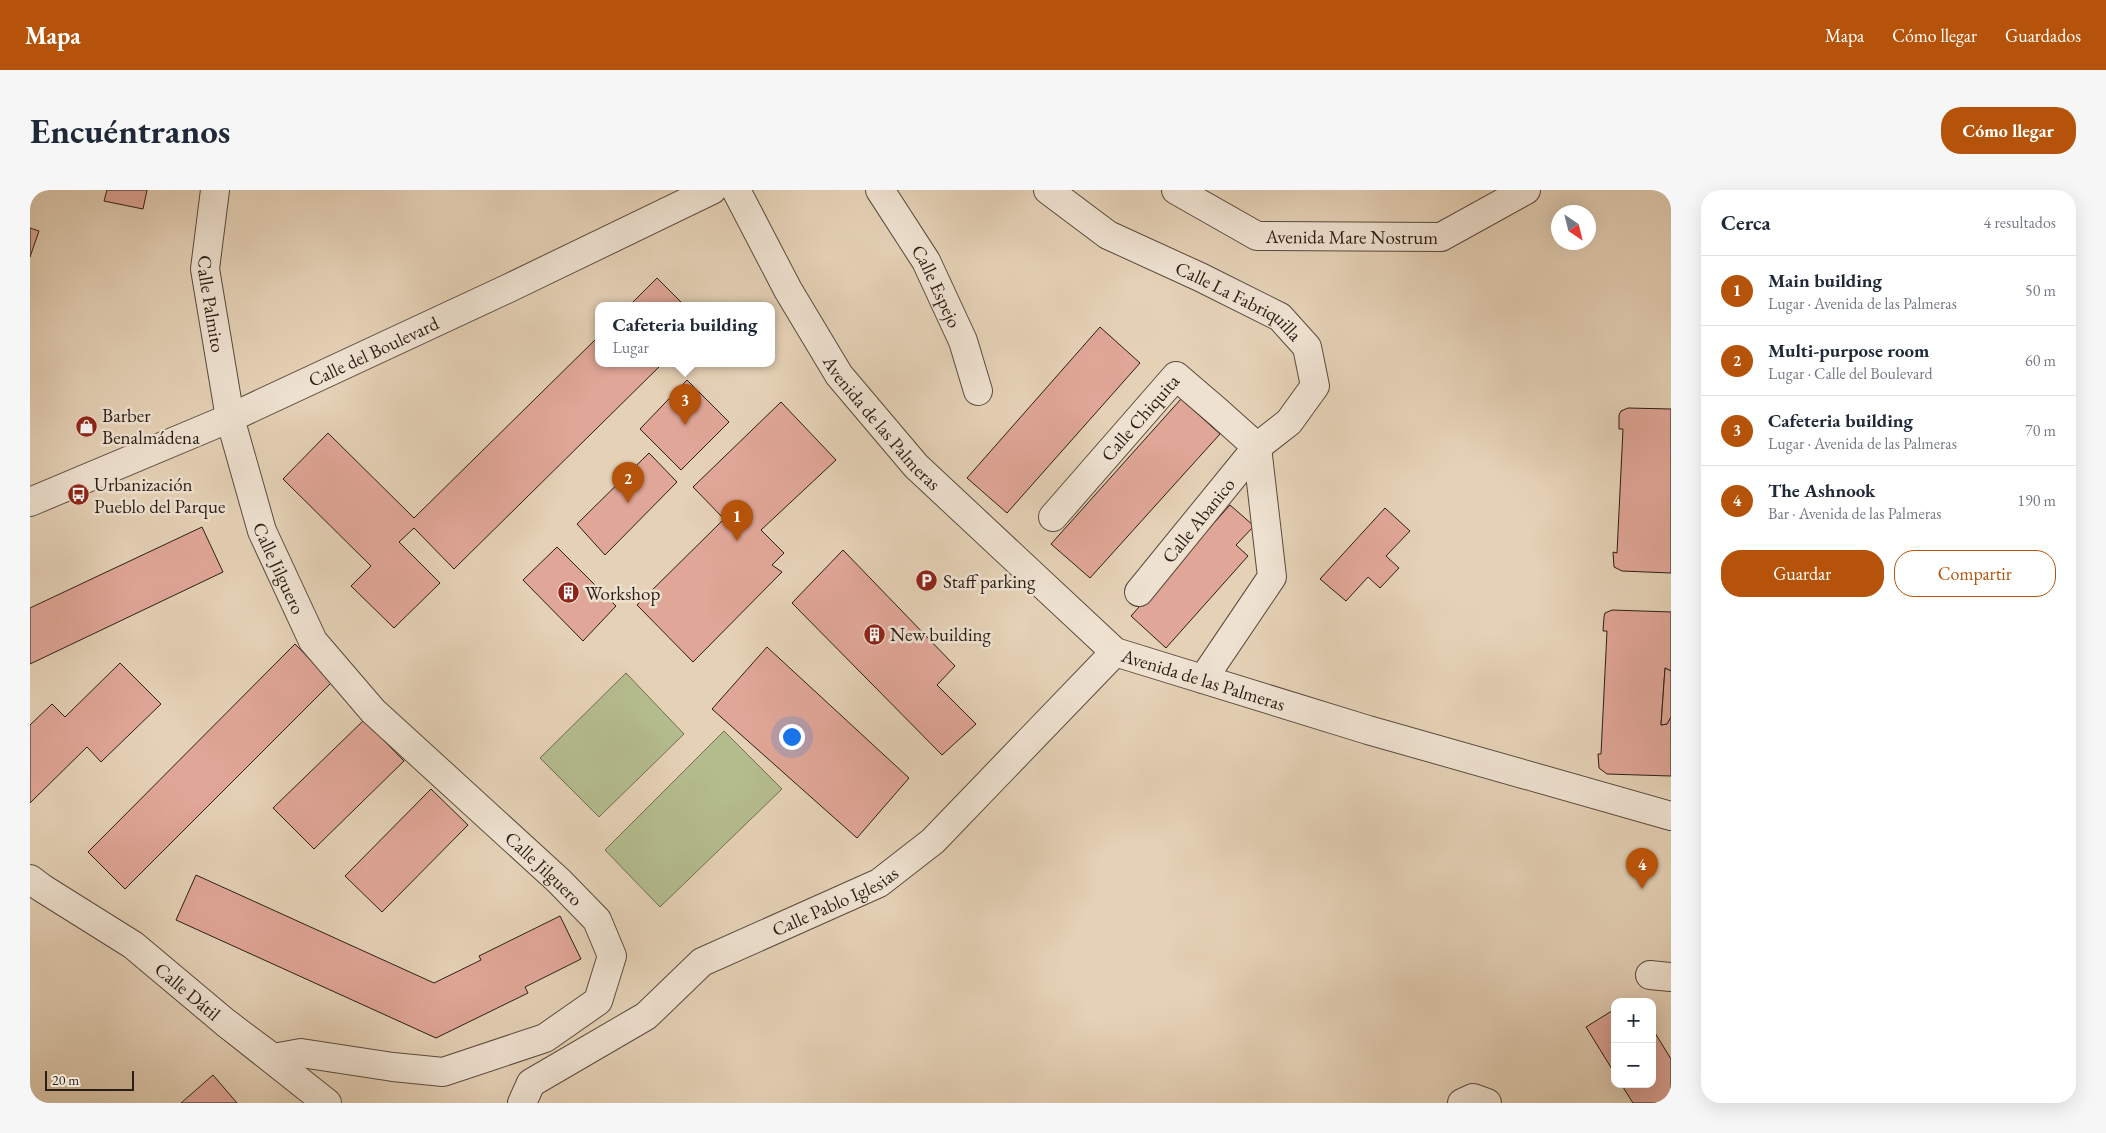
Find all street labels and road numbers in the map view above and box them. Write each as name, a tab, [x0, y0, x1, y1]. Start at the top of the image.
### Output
street label: Avenida Mare Nostrum	[1265, 224, 1438, 250]
street label: Calle Espejo	[906, 240, 967, 332]
street label: Calle Palmito	[192, 254, 231, 354]
street label: Calle La Fabriquilla	[1171, 255, 1308, 347]
street label: Calle del Boulevard	[304, 310, 443, 393]
street label: Avenida de las Palmeras	[817, 350, 946, 496]
street label: Calle Chiquita	[1095, 369, 1185, 467]
street label: Calle Abanico	[1156, 472, 1241, 568]
street label: Calle Jilguero	[247, 520, 311, 618]
street label: Avenida de las Palmeras	[1118, 642, 1288, 717]
street label: Calle Jilguero	[499, 826, 588, 911]
street label: Calle Pablo Iglesias	[768, 861, 903, 942]
street label: Calle Dátil	[149, 957, 226, 1027]

